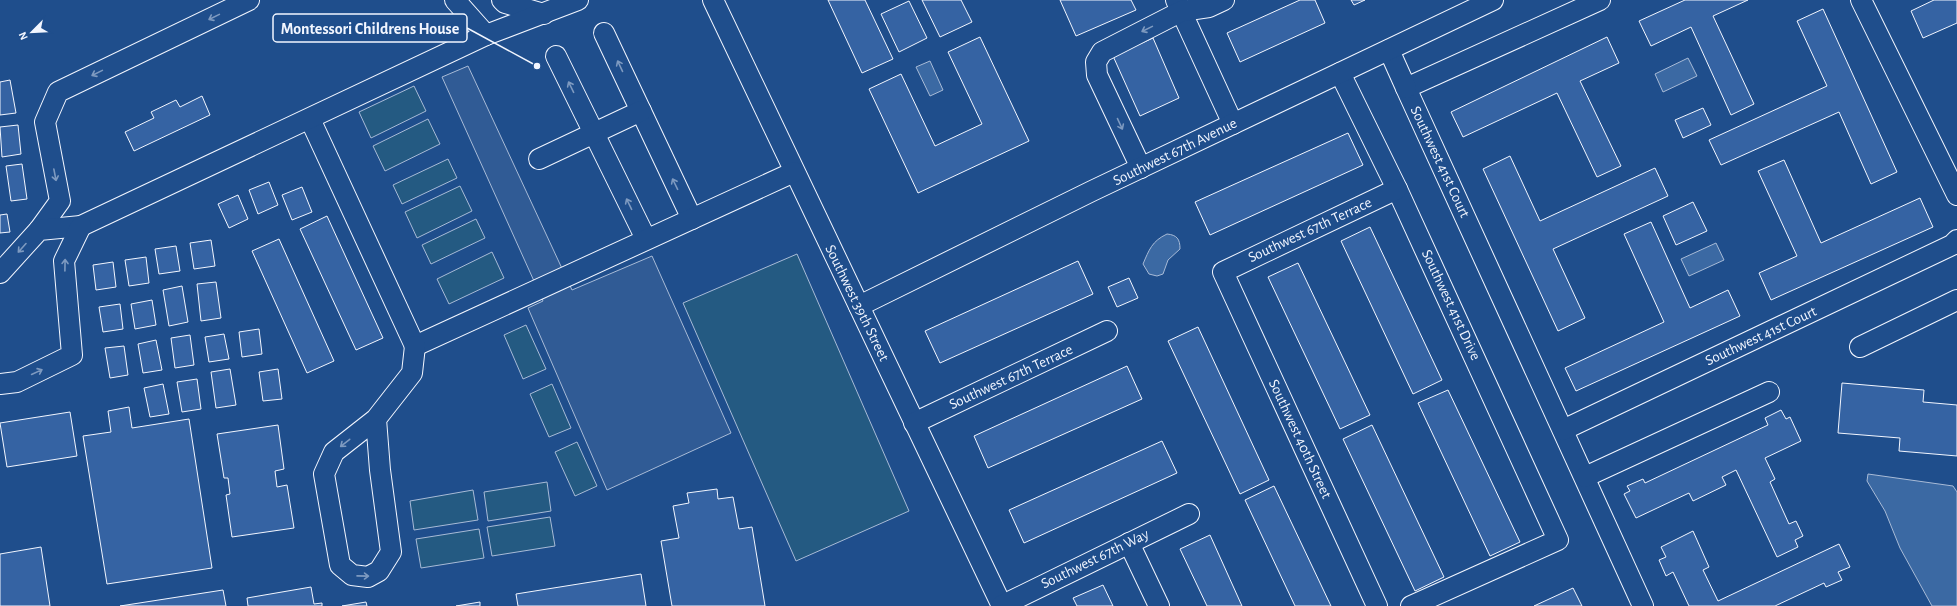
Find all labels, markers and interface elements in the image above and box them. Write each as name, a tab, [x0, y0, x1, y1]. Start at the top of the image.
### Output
north arrow	[12, 12, 52, 52]
one-way arrow	[208, 14, 220, 21]
callout: Montessori Childrens House	[273, 14, 467, 42]
text: Montessori Childrens House	[281, 21, 460, 37]
one-way arrow	[1141, 26, 1153, 33]
text: N	[17, 30, 30, 42]
one-way arrow	[616, 61, 623, 73]
one-way arrow	[91, 70, 103, 77]
one-way arrow	[567, 82, 574, 94]
street label: Southwest 41st Court	[1408, 104, 1472, 220]
street label: Southwest 67th Avenue	[1111, 115, 1239, 189]
one-way arrow	[1117, 118, 1124, 130]
one-way arrow	[51, 168, 59, 181]
one-way arrow	[671, 178, 678, 190]
street label: Southwest 67th Terrace	[1246, 195, 1374, 265]
one-way arrow	[625, 198, 632, 210]
street label: Southwest 39th Street	[822, 242, 892, 364]
one-way arrow	[18, 243, 27, 253]
street label: Southwest 41st Drive	[1419, 247, 1483, 363]
one-way arrow	[62, 259, 69, 272]
street label: Southwest 41st Court	[1703, 304, 1819, 368]
street label: Southwest 67th Terrace	[947, 342, 1075, 412]
one-way arrow	[30, 368, 42, 375]
street label: Southwest 40th Street	[1266, 377, 1334, 501]
one-way arrow	[339, 439, 350, 448]
street label: Southwest 67th Way	[1039, 526, 1152, 592]
one-way arrow	[356, 572, 369, 580]

